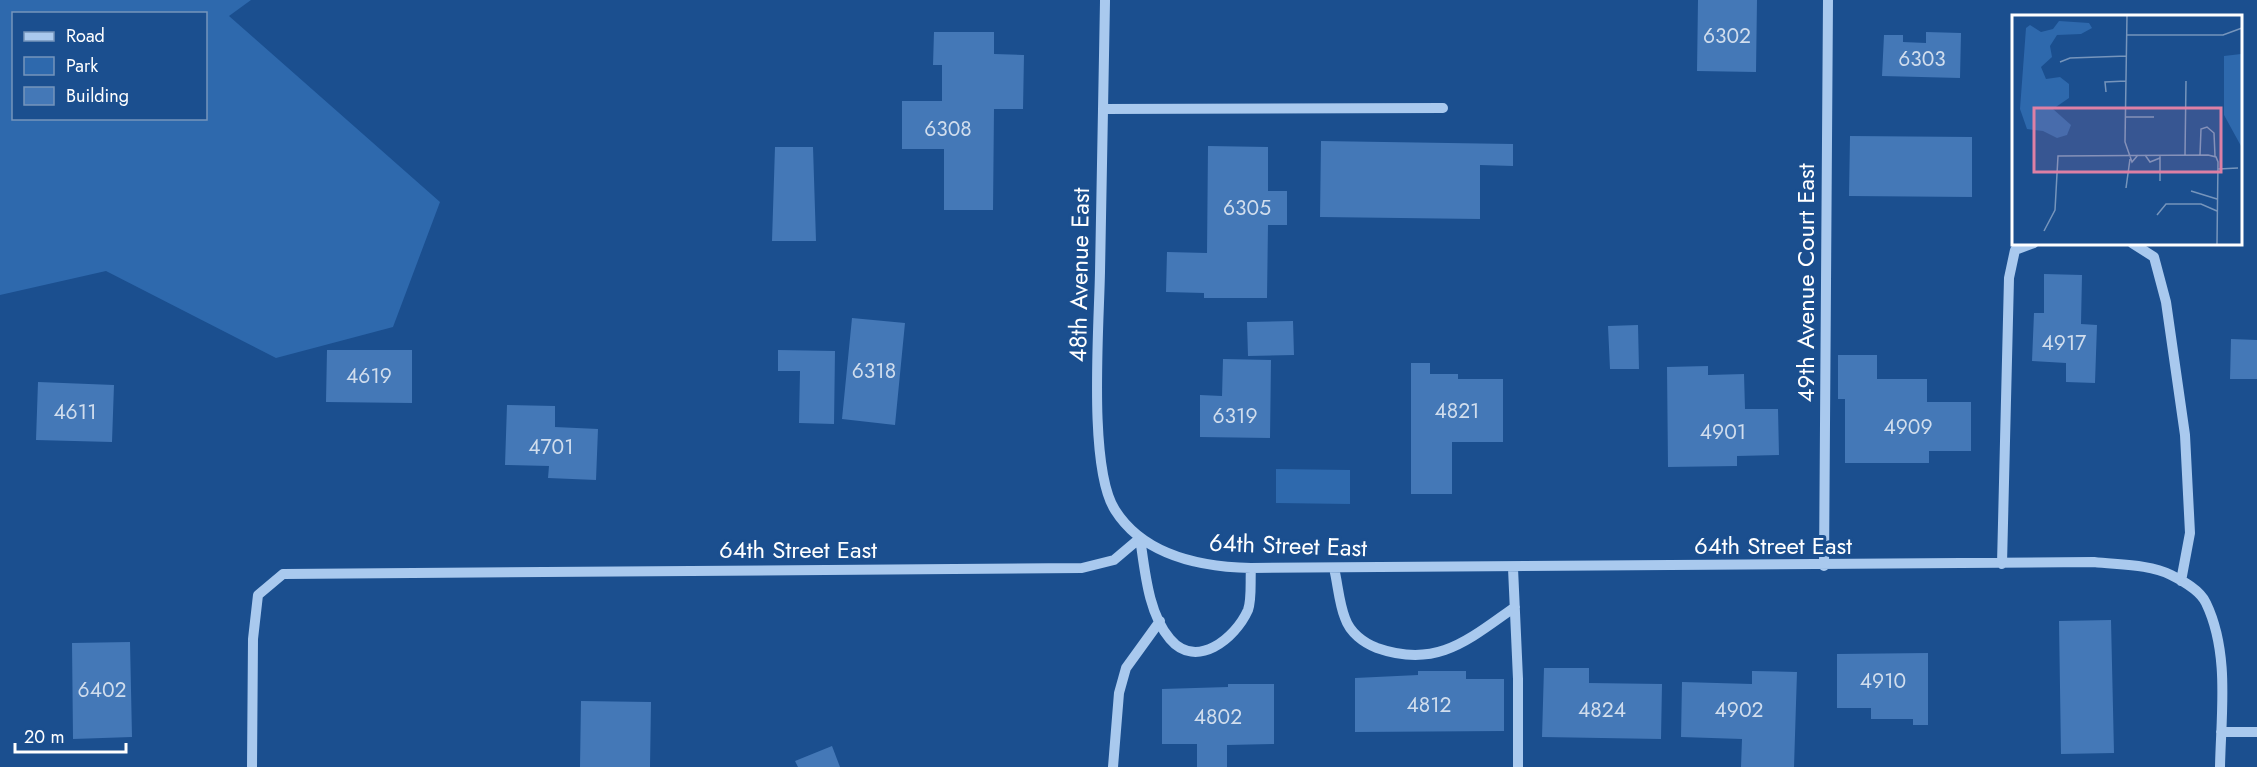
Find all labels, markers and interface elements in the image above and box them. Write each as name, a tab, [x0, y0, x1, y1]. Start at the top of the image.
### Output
legend	[12, 12, 207, 120]
inset map	[2012, 15, 2242, 244]
house number: 6302	[1703, 21, 1751, 51]
text: Road	[66, 23, 105, 49]
house number: 6303	[1898, 44, 1946, 74]
text: Park	[66, 53, 98, 79]
text: Building	[66, 83, 129, 109]
house number: 6308	[924, 114, 972, 144]
street label: 49th Avenue Court East	[1788, 163, 1823, 402]
street label: 48th Avenue East	[1060, 187, 1098, 363]
house number: 6305	[1223, 193, 1271, 223]
house number: 4917	[2042, 328, 2086, 358]
house number: 6318	[852, 356, 896, 386]
house number: 4619	[346, 361, 392, 391]
house number: 4821	[1434, 396, 1480, 426]
house number: 4611	[53, 397, 97, 427]
house number: 6319	[1212, 401, 1258, 431]
house number: 4909	[1883, 412, 1933, 442]
house number: 4901	[1700, 417, 1746, 447]
house number: 4701	[528, 432, 574, 462]
street label: 64th Street East	[1208, 525, 1368, 565]
street label: 64th Street East	[1694, 528, 1852, 563]
street label: 64th Street East	[719, 532, 877, 567]
house number: 4910	[1860, 666, 1906, 696]
house number: 6402	[78, 675, 126, 705]
house number: 4812	[1406, 690, 1452, 720]
house number: 4824	[1578, 695, 1626, 725]
house number: 4902	[1715, 695, 1763, 725]
house number: 4802	[1194, 702, 1242, 732]
scale bar	[15, 716, 126, 754]
text: 20 m	[24, 724, 64, 750]

